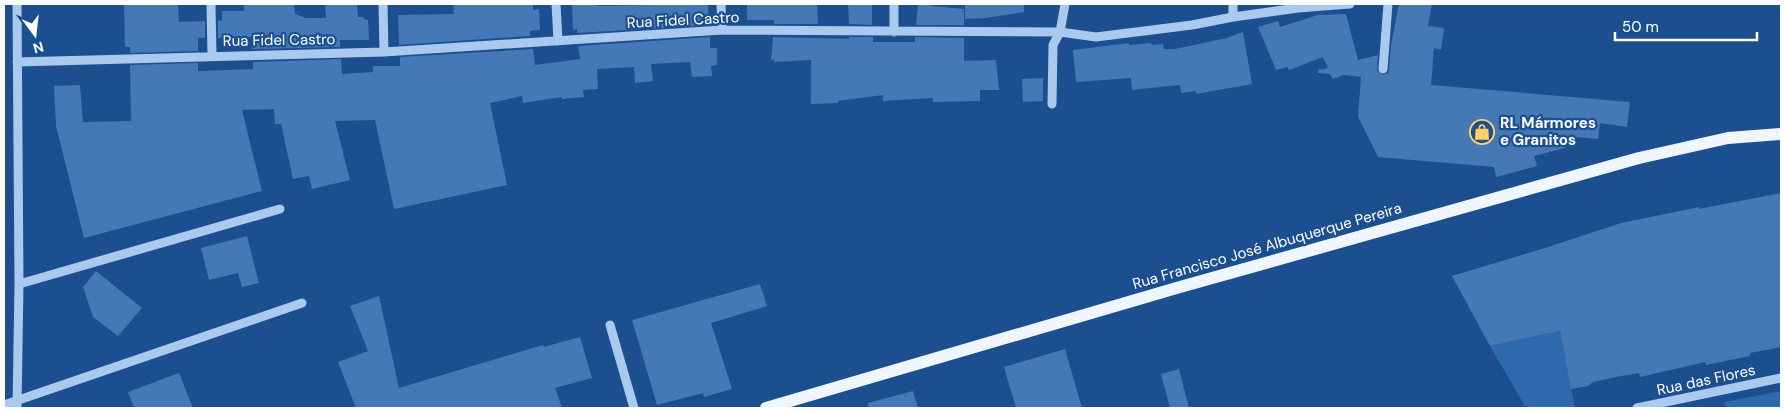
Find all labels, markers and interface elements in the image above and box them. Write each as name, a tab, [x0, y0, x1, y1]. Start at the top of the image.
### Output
street label: Rua Fidel Castro	[626, 7, 740, 33]
north arrow	[10, 10, 60, 60]
scale bar	[1615, 10, 1758, 42]
text: 50 m	[1622, 17, 1659, 37]
street label: Rua Fidel Castro	[222, 29, 336, 51]
text: N	[31, 38, 46, 58]
place label: RL Mármores e Granitos	[1500, 113, 1596, 150]
shop icon: RL Mármores e Granitos	[1469, 119, 1495, 145]
street label: Rua Francisco José Albuquerque Pereira	[1130, 198, 1404, 294]
street label: Rua das Flores	[1655, 360, 1757, 400]

